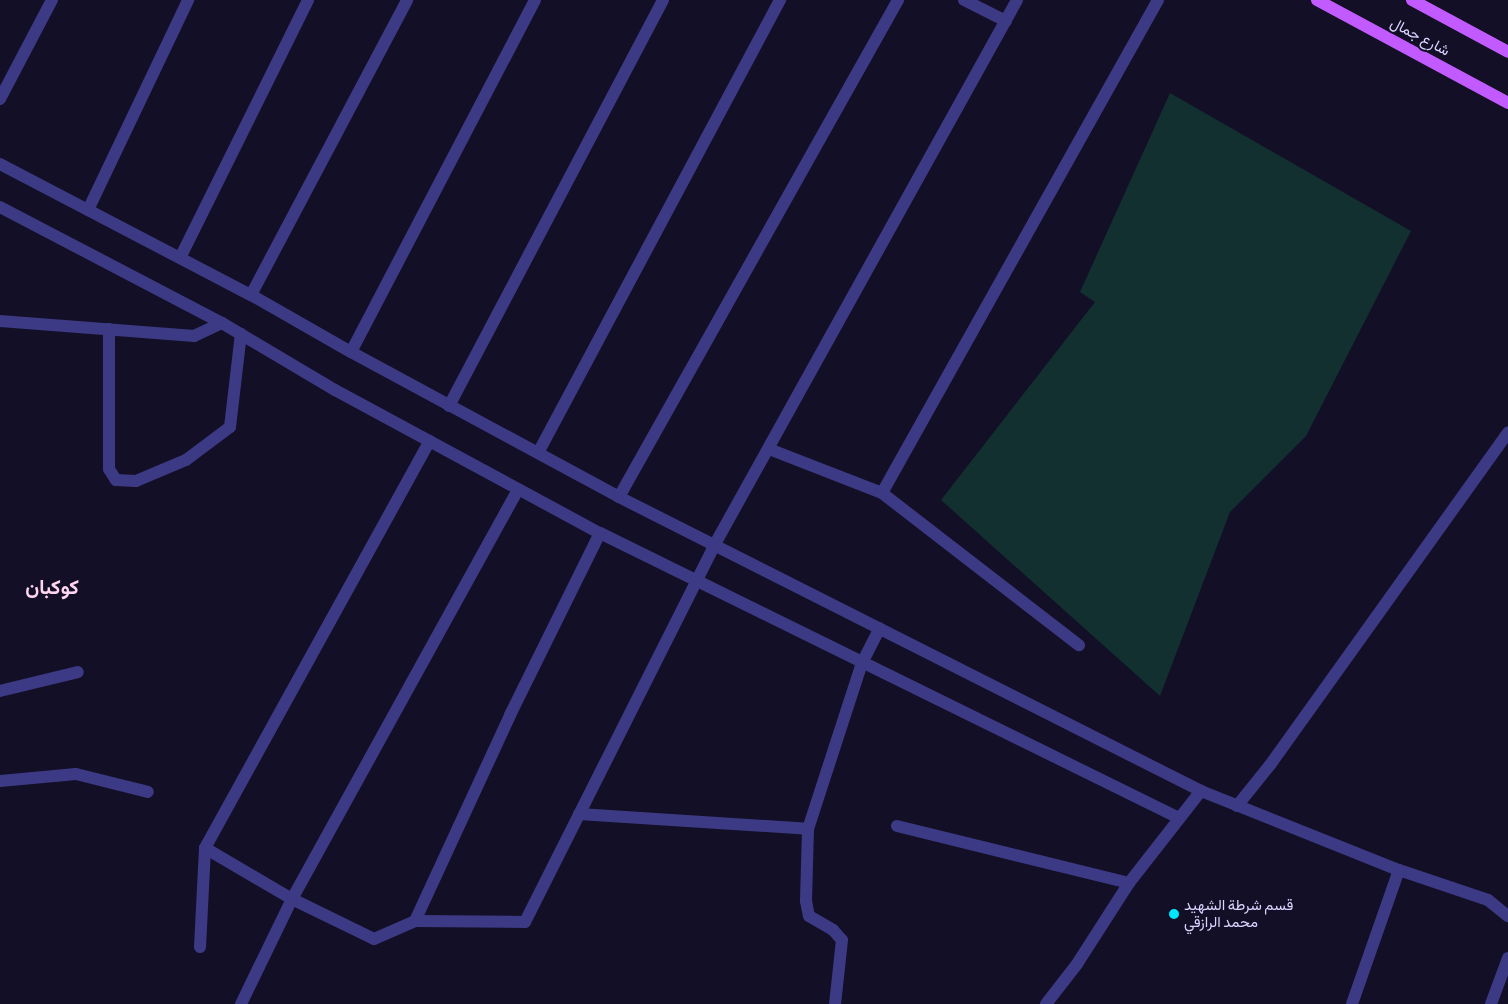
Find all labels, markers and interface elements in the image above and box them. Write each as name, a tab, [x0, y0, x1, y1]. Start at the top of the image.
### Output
street label: شارع جمال	[1387, 14, 1453, 60]
district label: كوكبان	[25, 576, 79, 600]
place label: قسم شرطة الشهيد محمد الرازقي	[1184, 896, 1293, 931]
marker: قسم شرطة الشهيد محمد الرازقي	[1168, 908, 1180, 920]

